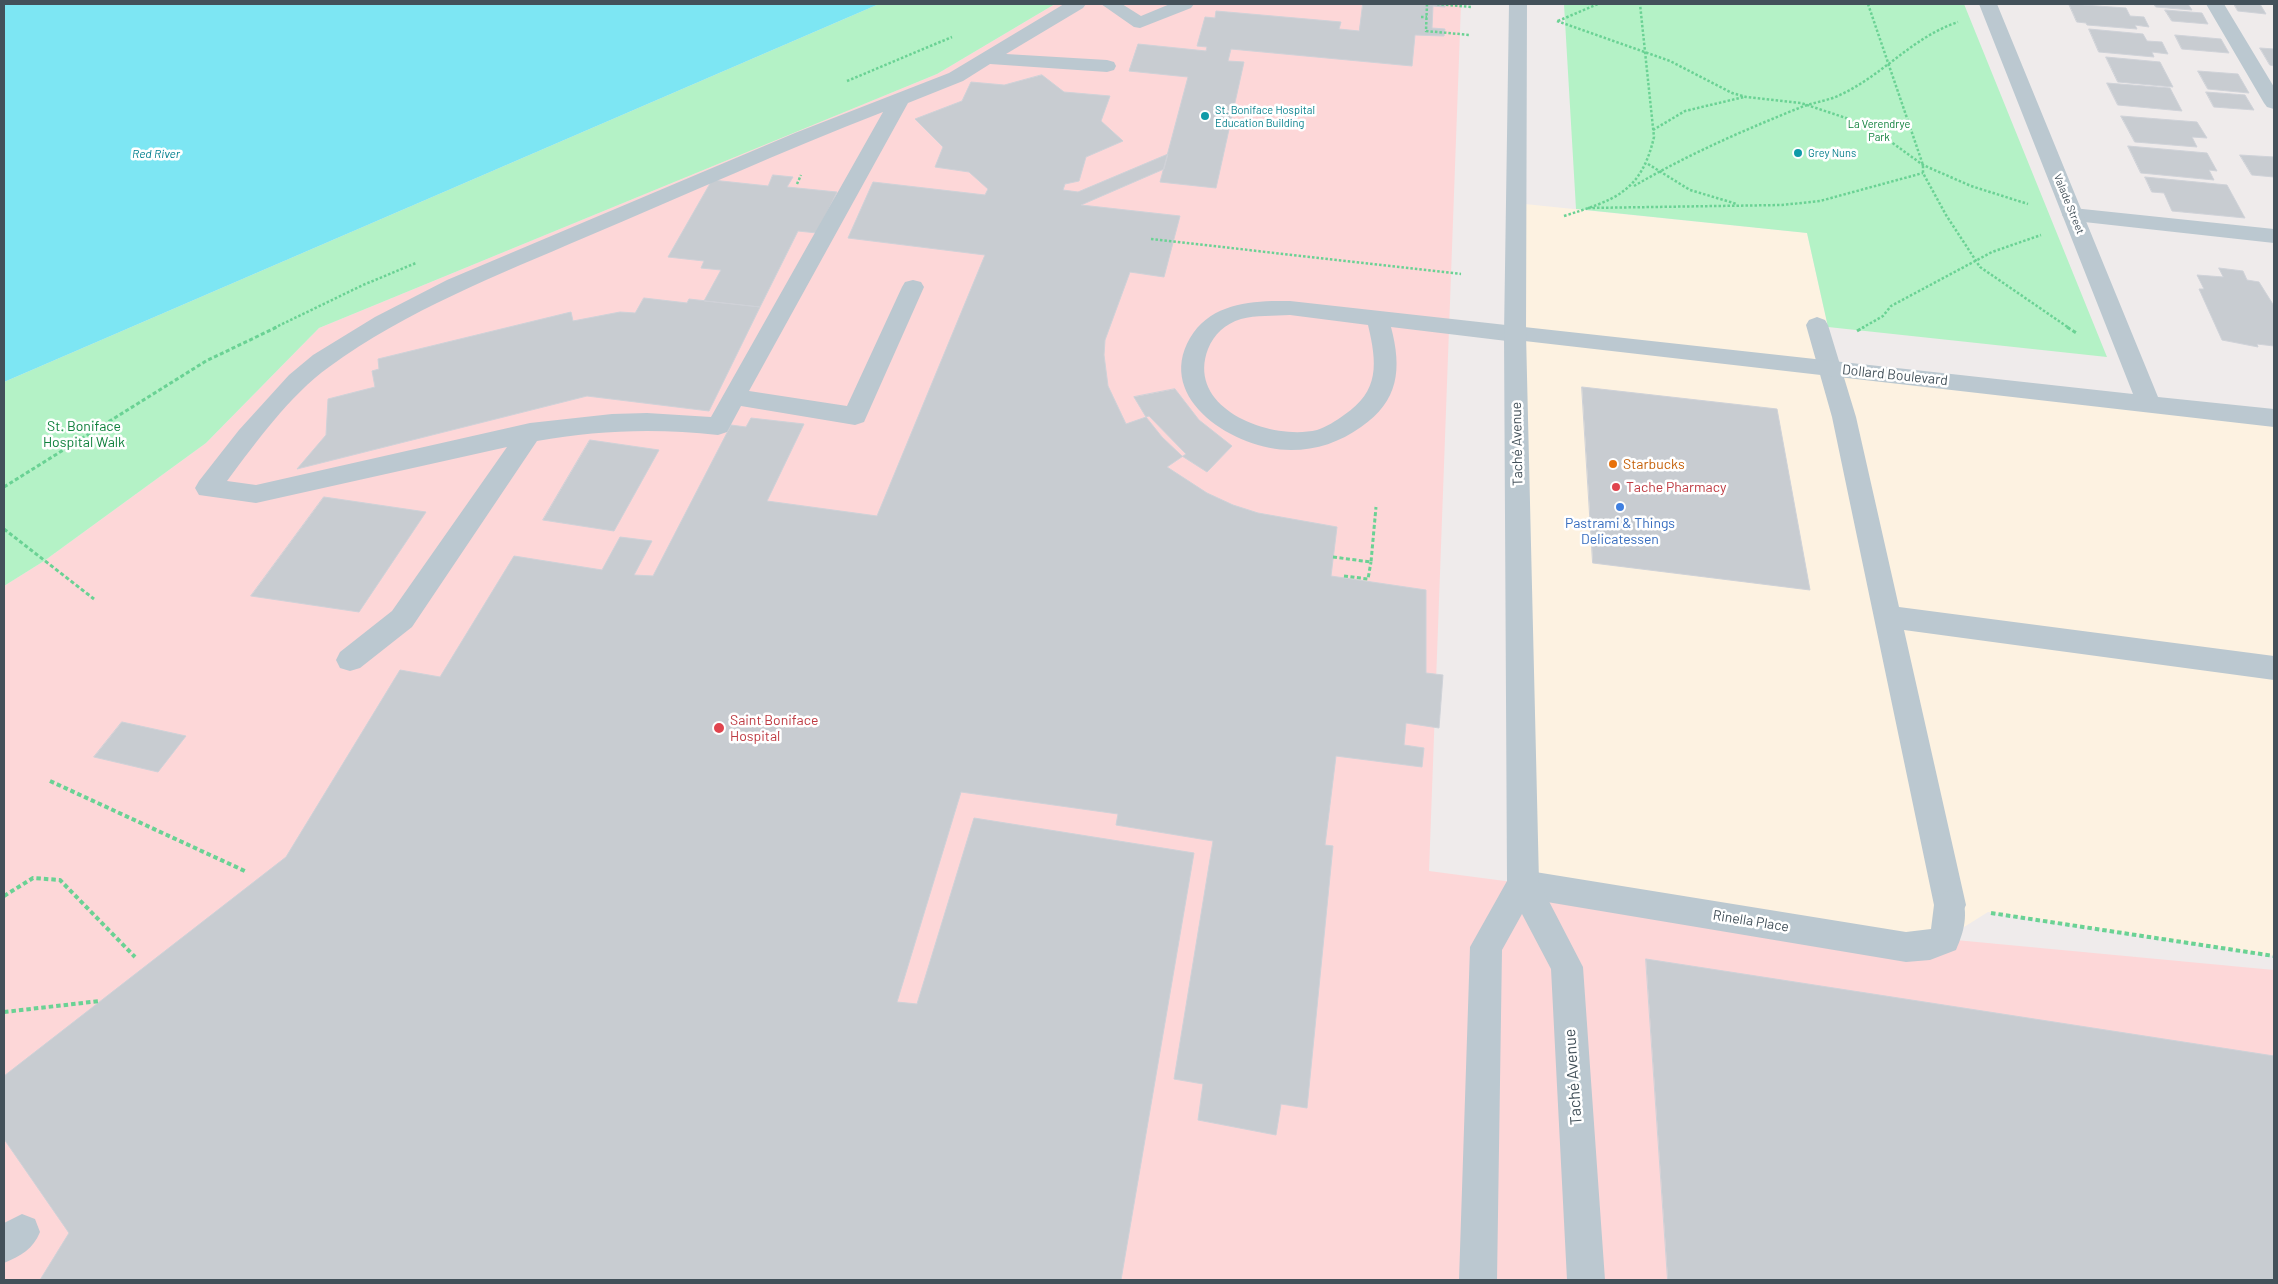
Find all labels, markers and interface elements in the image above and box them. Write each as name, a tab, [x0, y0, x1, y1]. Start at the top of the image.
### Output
place label: St. Boniface Hospital Education Building	[1215, 103, 1315, 129]
marker: St. Boniface Hospital Education Building	[1199, 110, 1211, 122]
park label: La Verendrye Park	[1848, 117, 1910, 143]
place label: Grey Nuns	[1808, 146, 1856, 160]
water label: Red River	[132, 147, 180, 161]
marker: Grey Nuns	[1792, 147, 1804, 159]
street label: Valade Street	[2051, 172, 2087, 236]
street label: Dollard Boulevard	[1841, 361, 1949, 389]
street label: Taché Avenue	[1508, 402, 1526, 486]
park label: St. Boniface Hospital Walk	[43, 418, 125, 451]
place label: Starbucks	[1623, 456, 1685, 472]
marker: Starbucks	[1607, 458, 1619, 470]
place label: Tache Pharmacy	[1626, 479, 1726, 495]
marker: Tache Pharmacy	[1610, 481, 1622, 493]
marker: Pastrami & Things Delicatessen	[1614, 501, 1626, 513]
place label: Pastrami & Things Delicatessen	[1565, 515, 1675, 548]
place label: Saint Boniface Hospital	[730, 712, 818, 744]
marker: Saint Boniface Hospital	[712, 721, 726, 735]
street label: Rinella Place	[1712, 907, 1790, 935]
street label: Taché Avenue	[1560, 1028, 1586, 1126]

